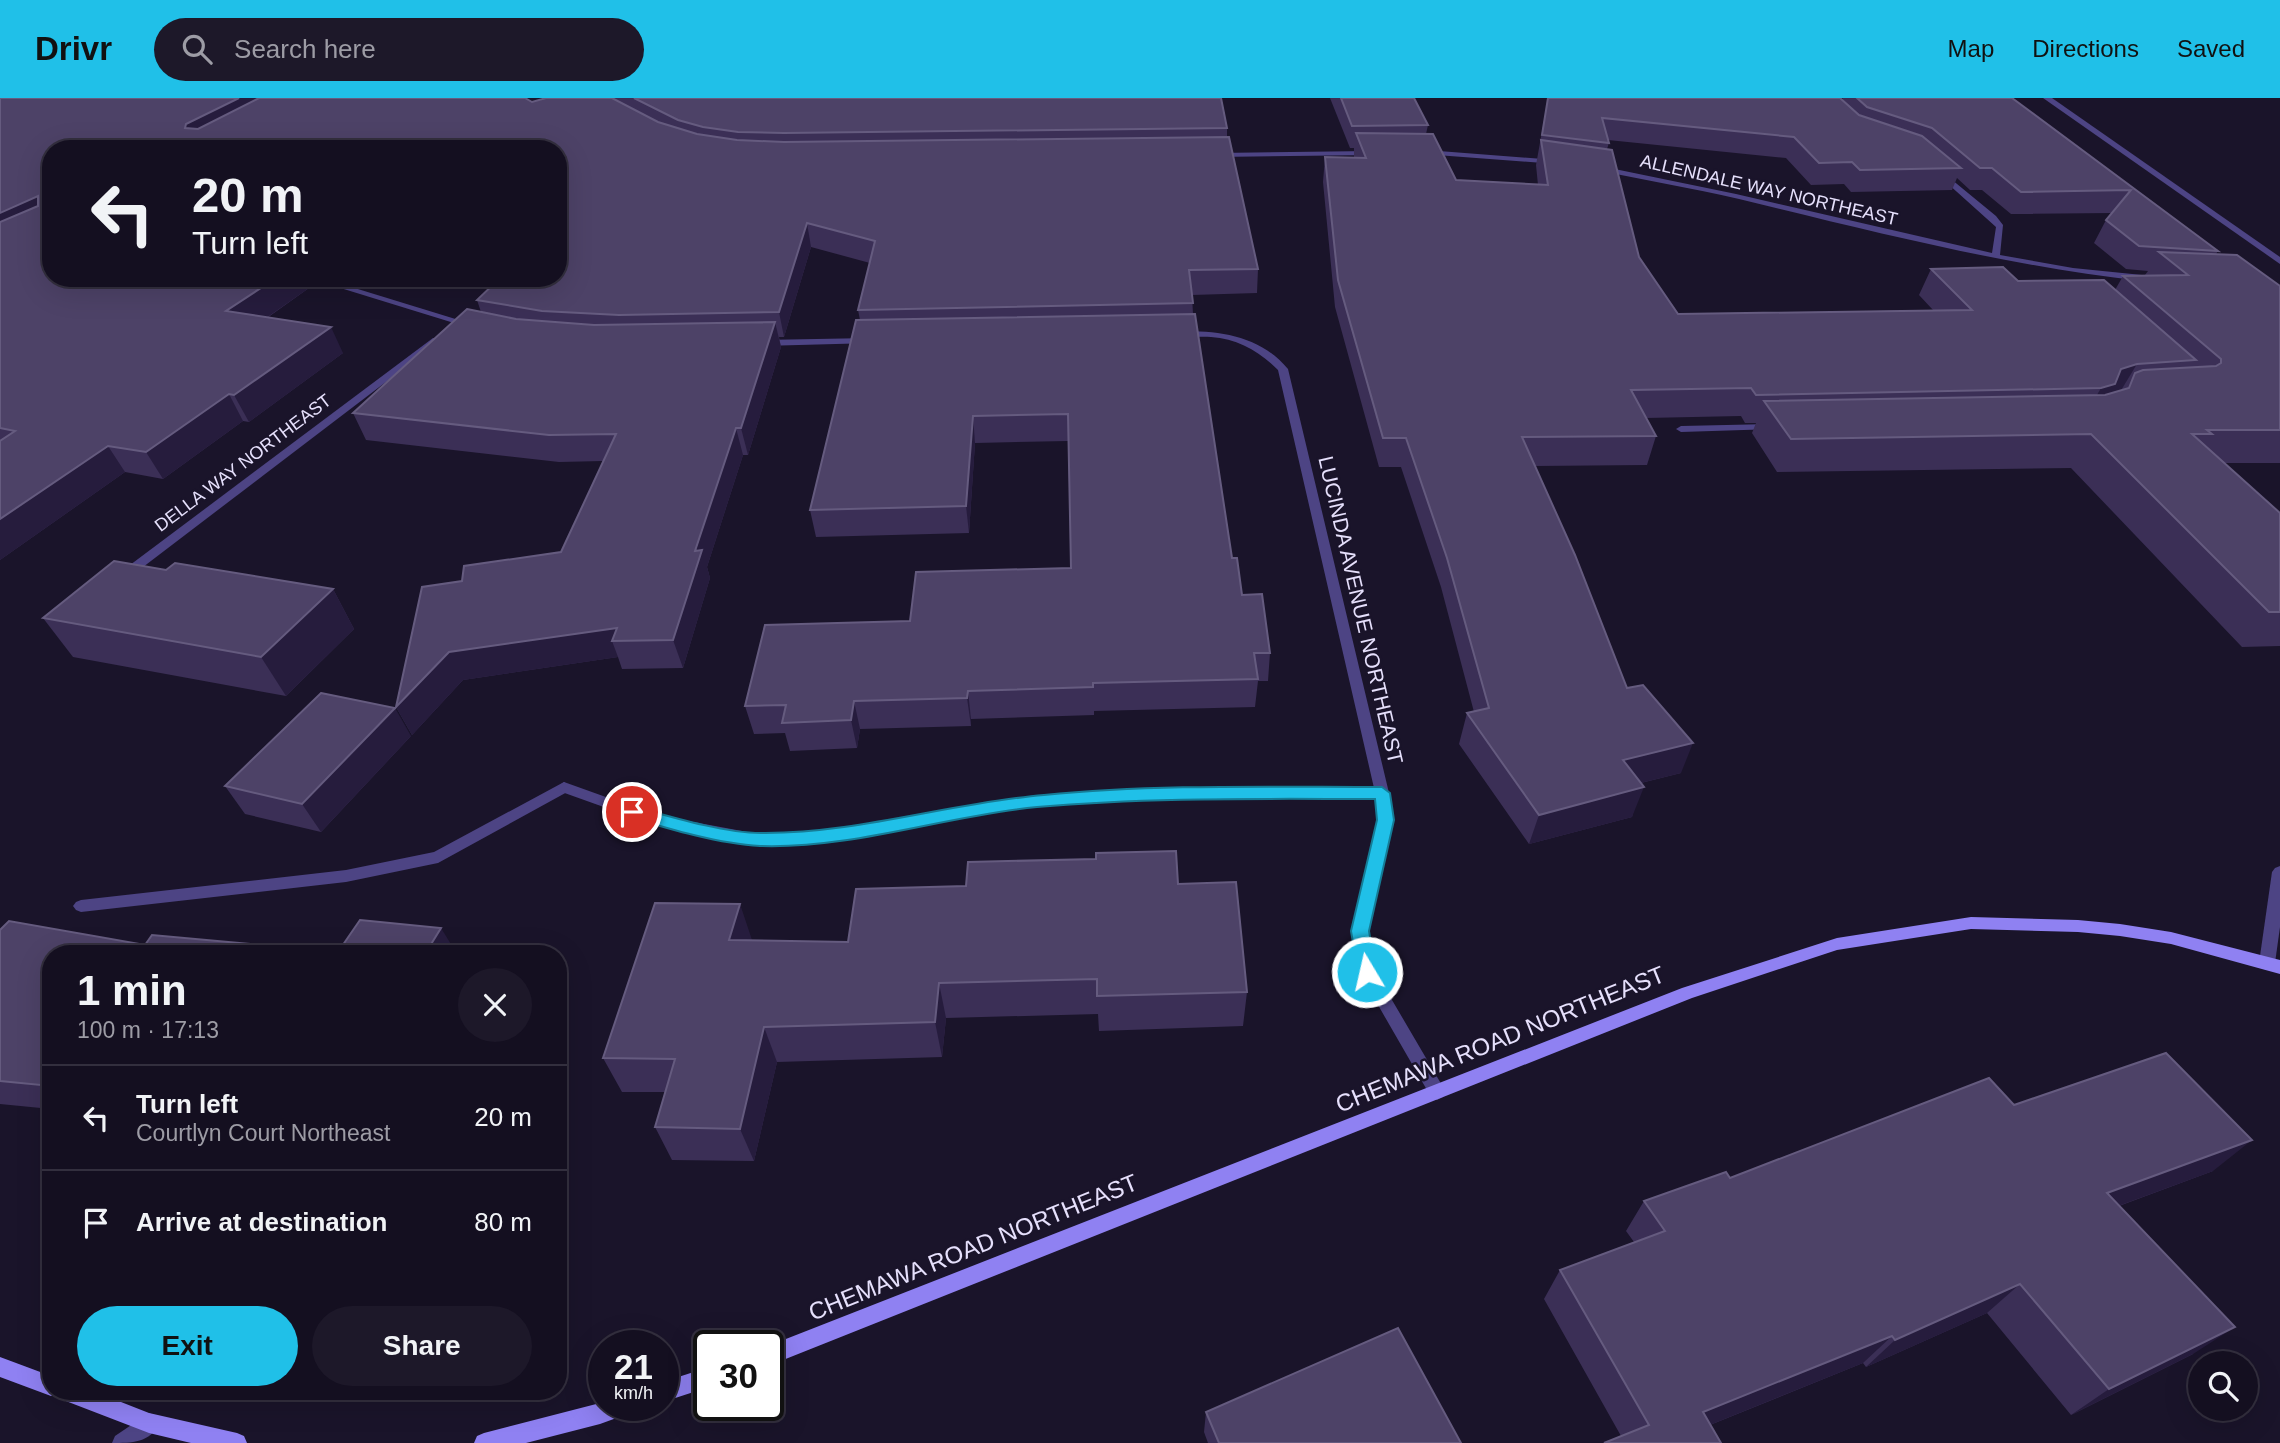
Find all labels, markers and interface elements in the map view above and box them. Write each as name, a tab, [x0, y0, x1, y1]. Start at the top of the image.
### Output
search box	[154, 18, 644, 81]
text: Drivr	[35, 30, 112, 67]
icon: search	[178, 30, 216, 68]
text: Search here	[234, 34, 376, 64]
text: Map	[1948, 35, 1994, 62]
text: Directions	[2032, 35, 2139, 62]
text: Saved	[2177, 35, 2245, 62]
street label: ALLENDALE WAY NORTHEAST	[1638, 151, 1900, 229]
icon: left	[77, 168, 168, 259]
text: 20 m	[192, 168, 304, 222]
text: Turn left	[192, 225, 308, 261]
street label: DELLA WAY NORTHEAST	[151, 390, 335, 536]
street label: LUCINDA AVENUE NORTHEAST	[1314, 454, 1408, 766]
pin	[602, 782, 662, 842]
icon: arrive	[613, 793, 651, 831]
position arrow	[1330, 935, 1404, 1009]
street label: CHEMAWA ROAD NORTHEAST	[1332, 960, 1669, 1118]
text: 1 min	[77, 967, 187, 1014]
button: close	[458, 968, 532, 1042]
text: 100 m · 17:13	[77, 1017, 219, 1043]
text: Turn left	[136, 1089, 238, 1119]
icon: left	[77, 1099, 115, 1137]
text: 20 m	[474, 1102, 532, 1132]
text: Courtlyn Court Northeast	[136, 1120, 390, 1146]
street label: CHEMAWA ROAD NORTHEAST	[805, 1168, 1142, 1326]
icon: arrive	[77, 1204, 115, 1242]
text: Arrive at destination	[136, 1207, 387, 1237]
text: 80 m	[474, 1207, 532, 1237]
button: Exit	[77, 1306, 298, 1386]
button: Share	[312, 1306, 532, 1386]
speed limit sign: 30	[693, 1330, 784, 1421]
text: 21	[614, 1347, 653, 1386]
map controls	[2188, 1351, 2258, 1421]
button: search	[2188, 1351, 2258, 1421]
text: km/h	[614, 1383, 653, 1403]

